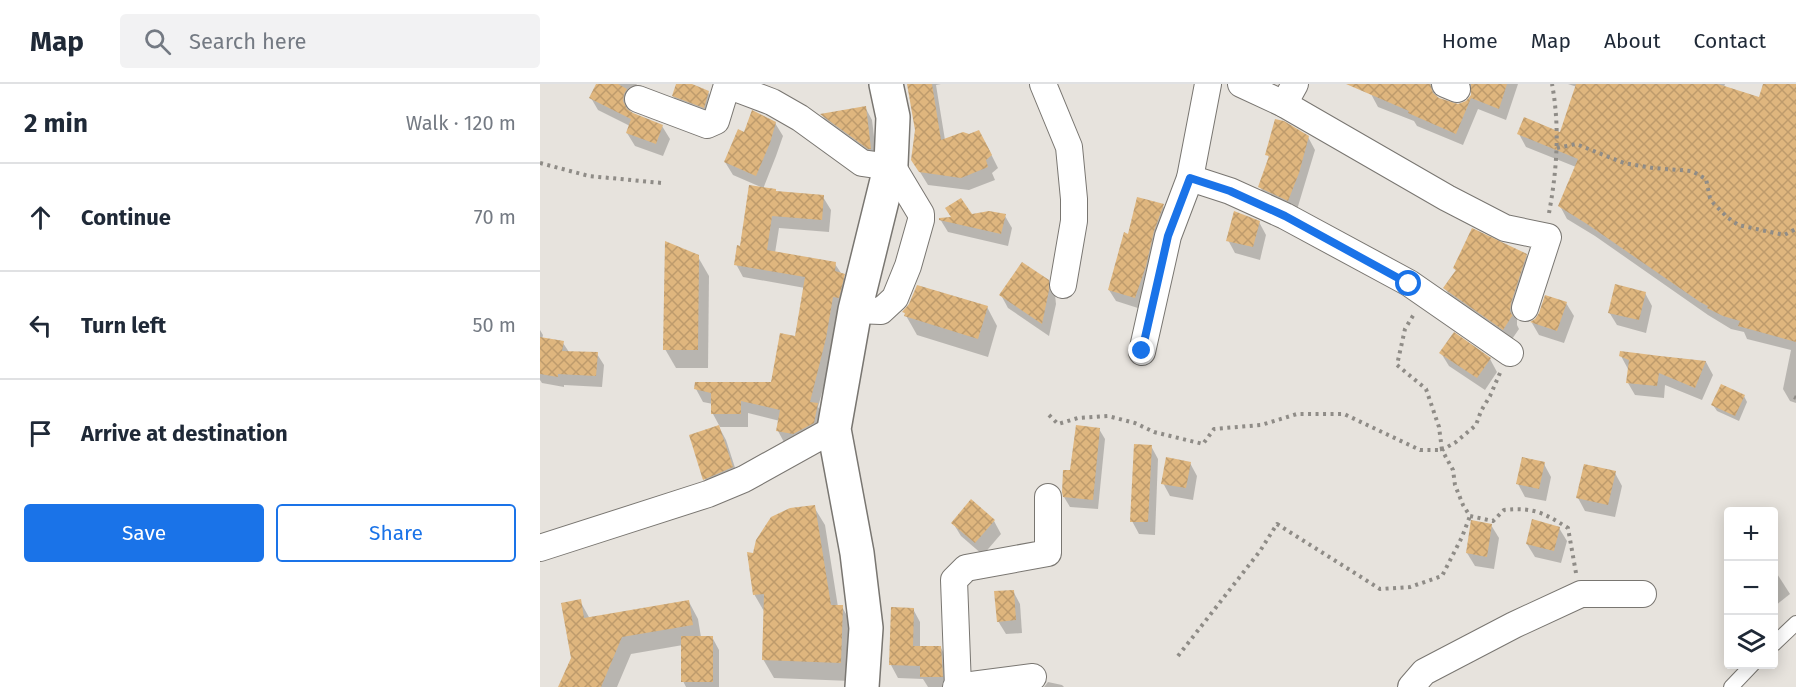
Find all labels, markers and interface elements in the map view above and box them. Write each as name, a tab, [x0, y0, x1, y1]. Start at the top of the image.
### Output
search box	[120, 14, 540, 68]
text: Map	[30, 25, 84, 58]
icon: search	[141, 25, 174, 58]
text: Search here	[189, 28, 307, 55]
text: Home	[1442, 28, 1498, 54]
text: Map	[1531, 28, 1571, 54]
text: About	[1604, 28, 1661, 54]
text: Contact	[1694, 28, 1766, 54]
text: 2 min	[24, 108, 88, 139]
text: Walk · 120 m	[406, 111, 516, 135]
icon: ahead	[24, 201, 57, 234]
text: Continue	[81, 204, 171, 231]
text: 70 m	[474, 205, 516, 229]
route start	[1395, 270, 1421, 296]
icon: left	[24, 309, 57, 342]
text: Turn left	[81, 312, 166, 339]
text: 50 m	[472, 313, 516, 337]
route end	[1128, 337, 1154, 363]
icon: arrive	[24, 417, 57, 450]
text: Arrive at destination	[81, 420, 288, 447]
button: Save	[24, 504, 264, 562]
button: Share	[276, 504, 516, 562]
map controls	[1724, 507, 1778, 669]
button: +	[1724, 507, 1778, 561]
button: −	[1724, 561, 1778, 615]
button: layers	[1724, 615, 1778, 669]

